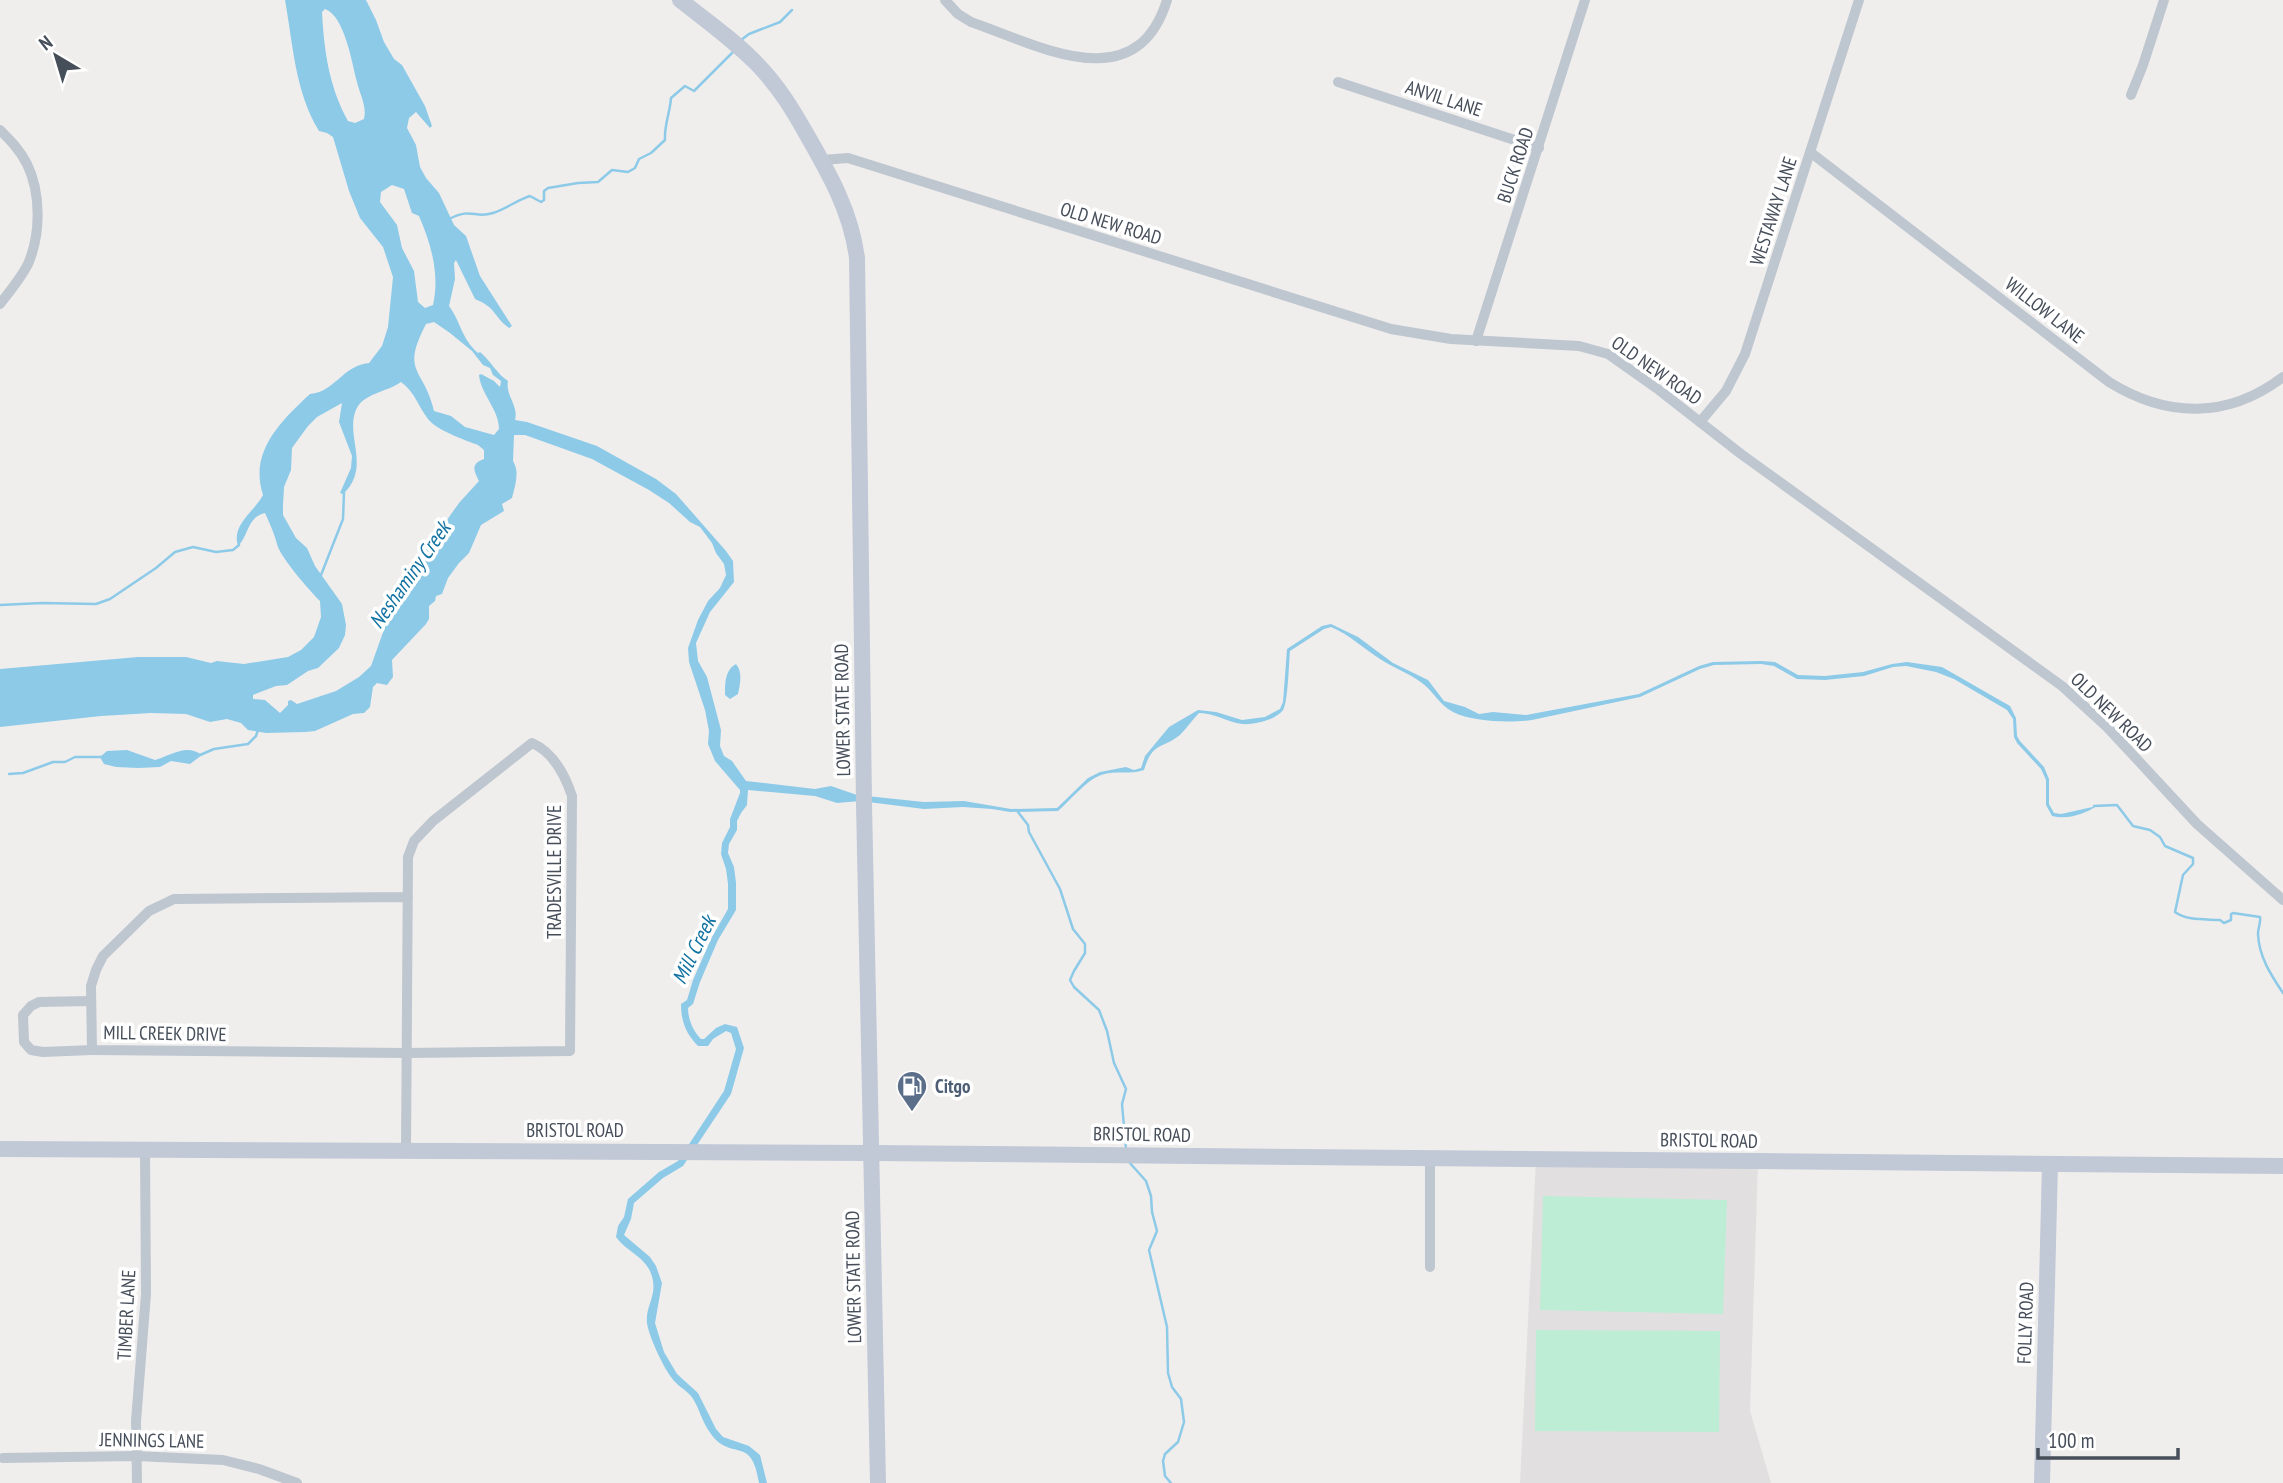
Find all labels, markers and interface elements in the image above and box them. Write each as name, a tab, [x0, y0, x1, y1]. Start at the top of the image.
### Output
north arrow	[21, 21, 91, 91]
text: N	[34, 30, 57, 55]
street label: ANVIL LANE	[1403, 74, 1485, 122]
street label: BUCK ROAD	[1492, 124, 1538, 206]
street label: WESTAWAY LANE	[1744, 154, 1802, 268]
street label: OLD NEW ROAD	[1057, 196, 1165, 250]
street label: WILLOW LANE	[2001, 272, 2089, 348]
street label: OLD NEW ROAD	[1607, 330, 1707, 410]
water label: Neshaminy Creek	[363, 514, 458, 633]
street label: LOWER STATE ROAD	[829, 643, 855, 777]
street label: OLD NEW ROAD	[2066, 667, 2158, 757]
street label: TRADESVILLE DRIVE	[542, 805, 566, 939]
water label: Mill Creek	[666, 909, 723, 988]
street label: MILL CREEK DRIVE	[103, 1020, 227, 1046]
fuel station icon: Citgo	[895, 1069, 929, 1113]
place label: Citgo	[935, 1074, 970, 1098]
street label: BRISTOL ROAD	[526, 1118, 624, 1142]
street label: BRISTOL ROAD	[1093, 1121, 1191, 1147]
street label: BRISTOL ROAD	[1660, 1127, 1758, 1153]
street label: LOWER STATE ROAD	[840, 1210, 866, 1344]
street label: TIMBER LANE	[112, 1269, 140, 1361]
street label: FOLLY ROAD	[2012, 1281, 2038, 1365]
scale bar	[2038, 1416, 2178, 1460]
street label: JENNINGS LANE	[98, 1427, 205, 1453]
text: 100 m	[2048, 1427, 2094, 1454]

